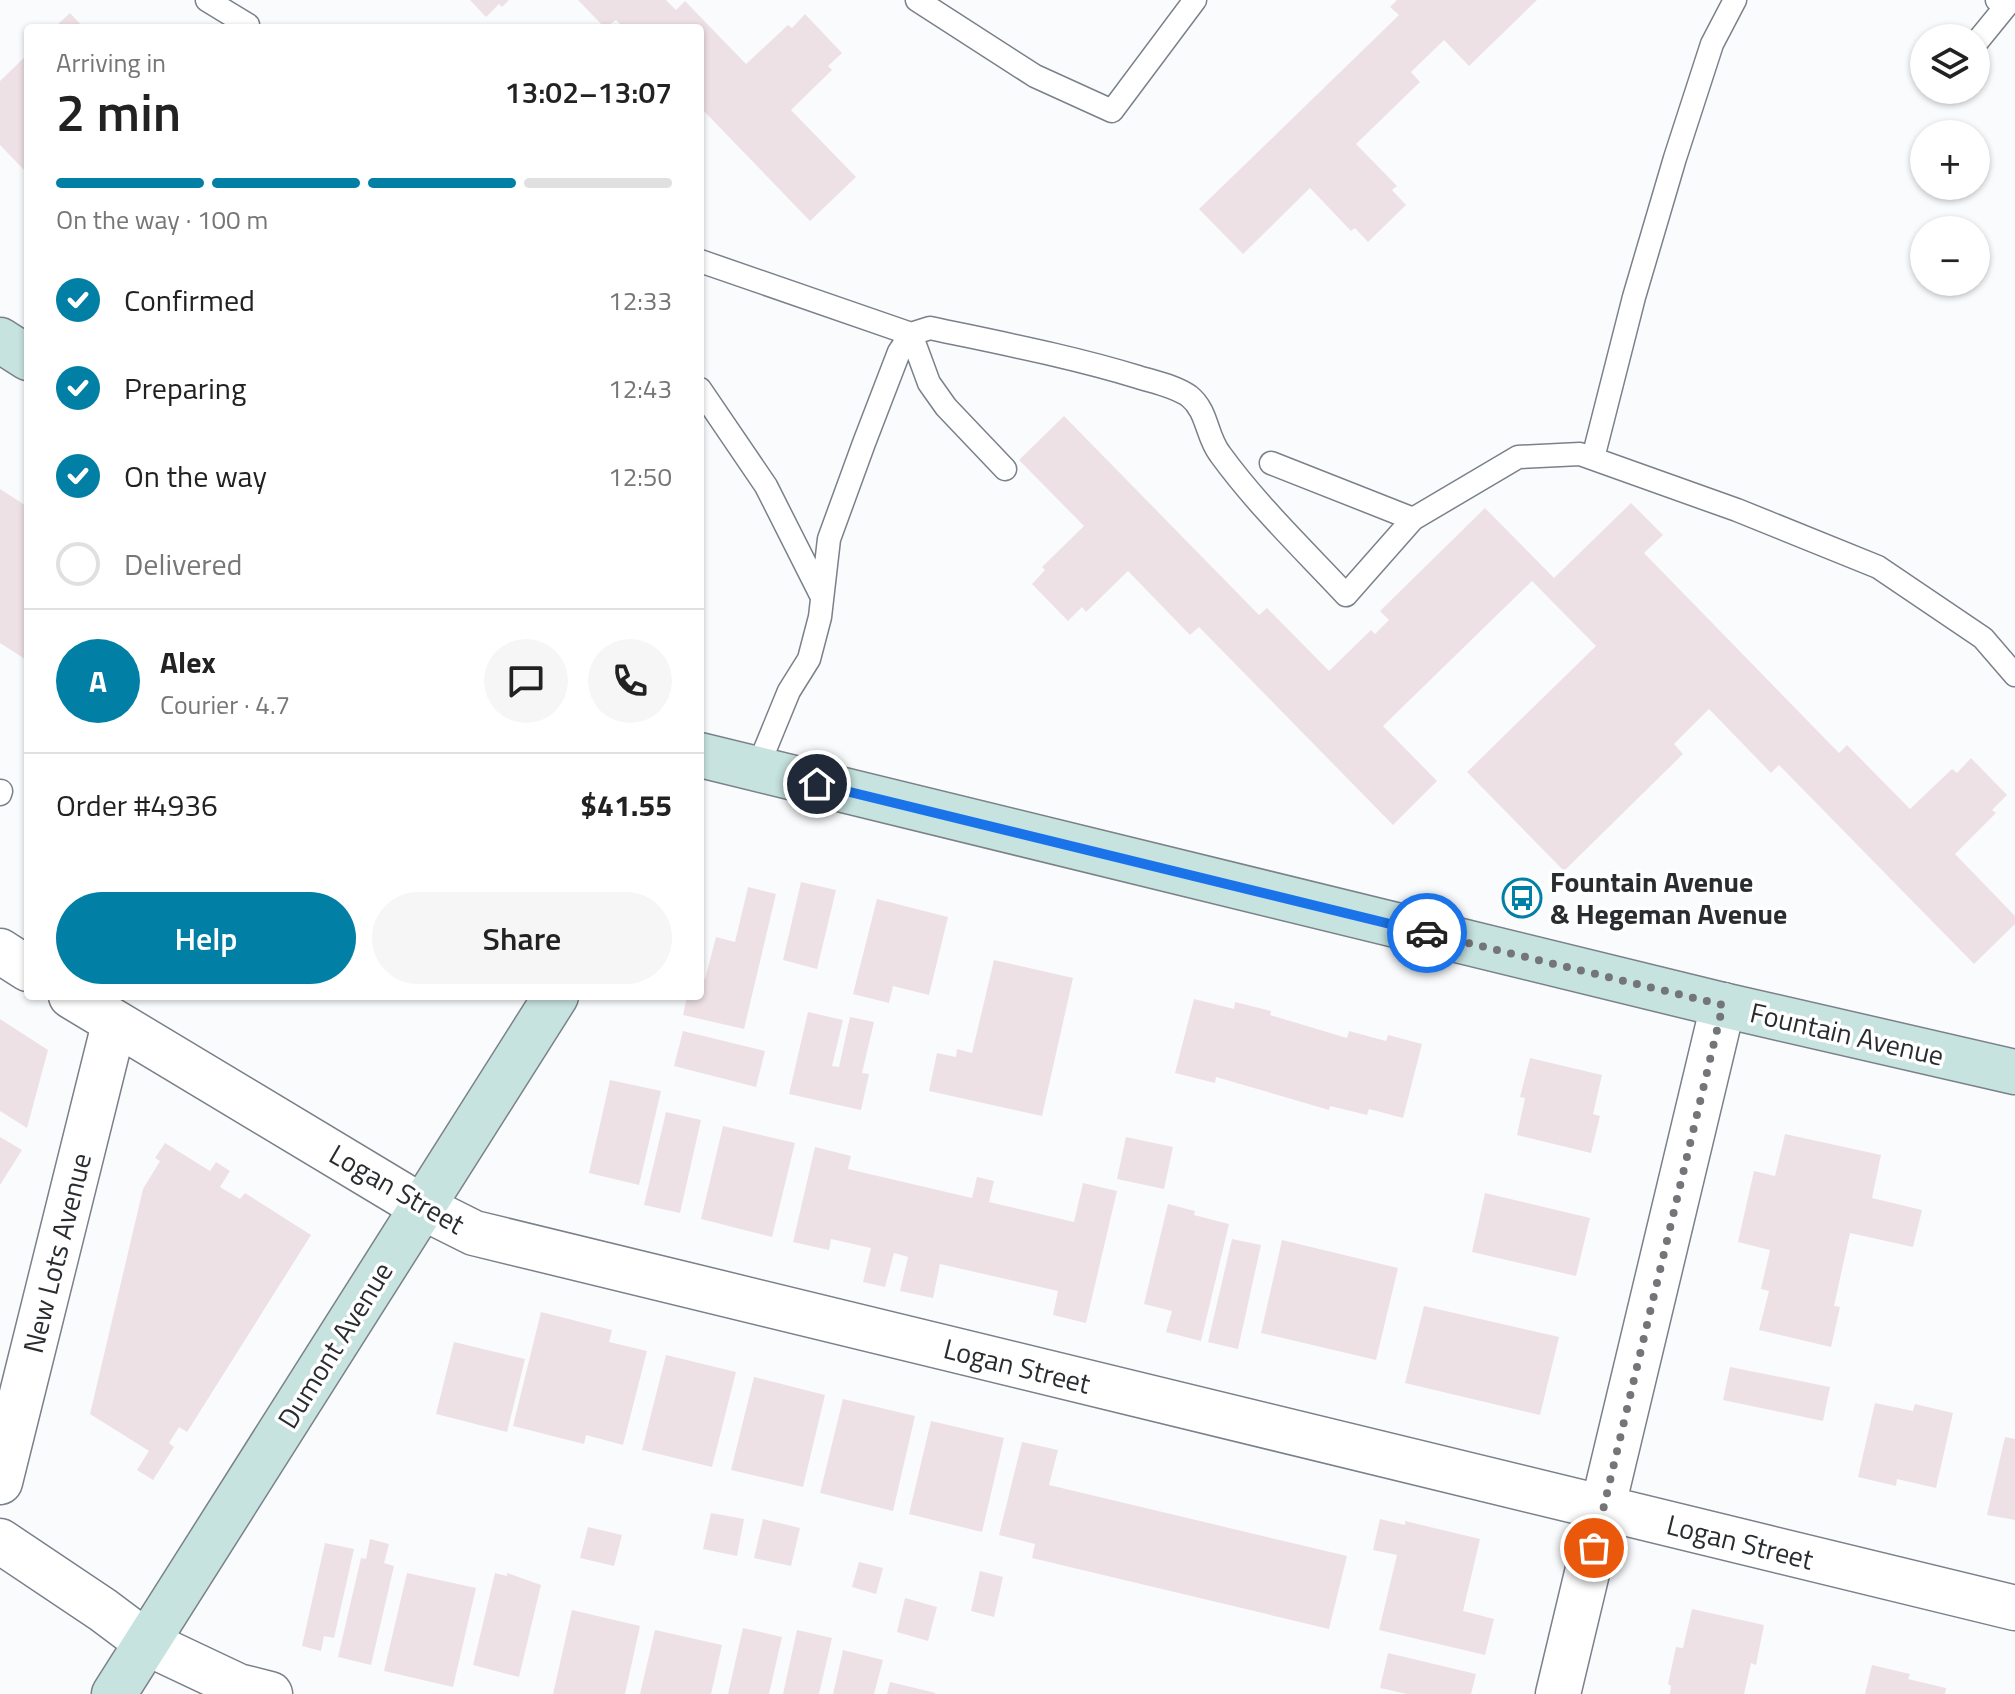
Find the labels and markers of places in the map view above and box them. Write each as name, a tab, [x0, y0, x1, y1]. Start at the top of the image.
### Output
pin	[783, 750, 851, 818]
place label: Fountain Avenue & Hegeman Avenue	[1550, 860, 1787, 935]
bus stop icon: Fountain Avenue & Hegeman Avenue	[1501, 877, 1543, 919]
pin	[1560, 1514, 1628, 1582]

